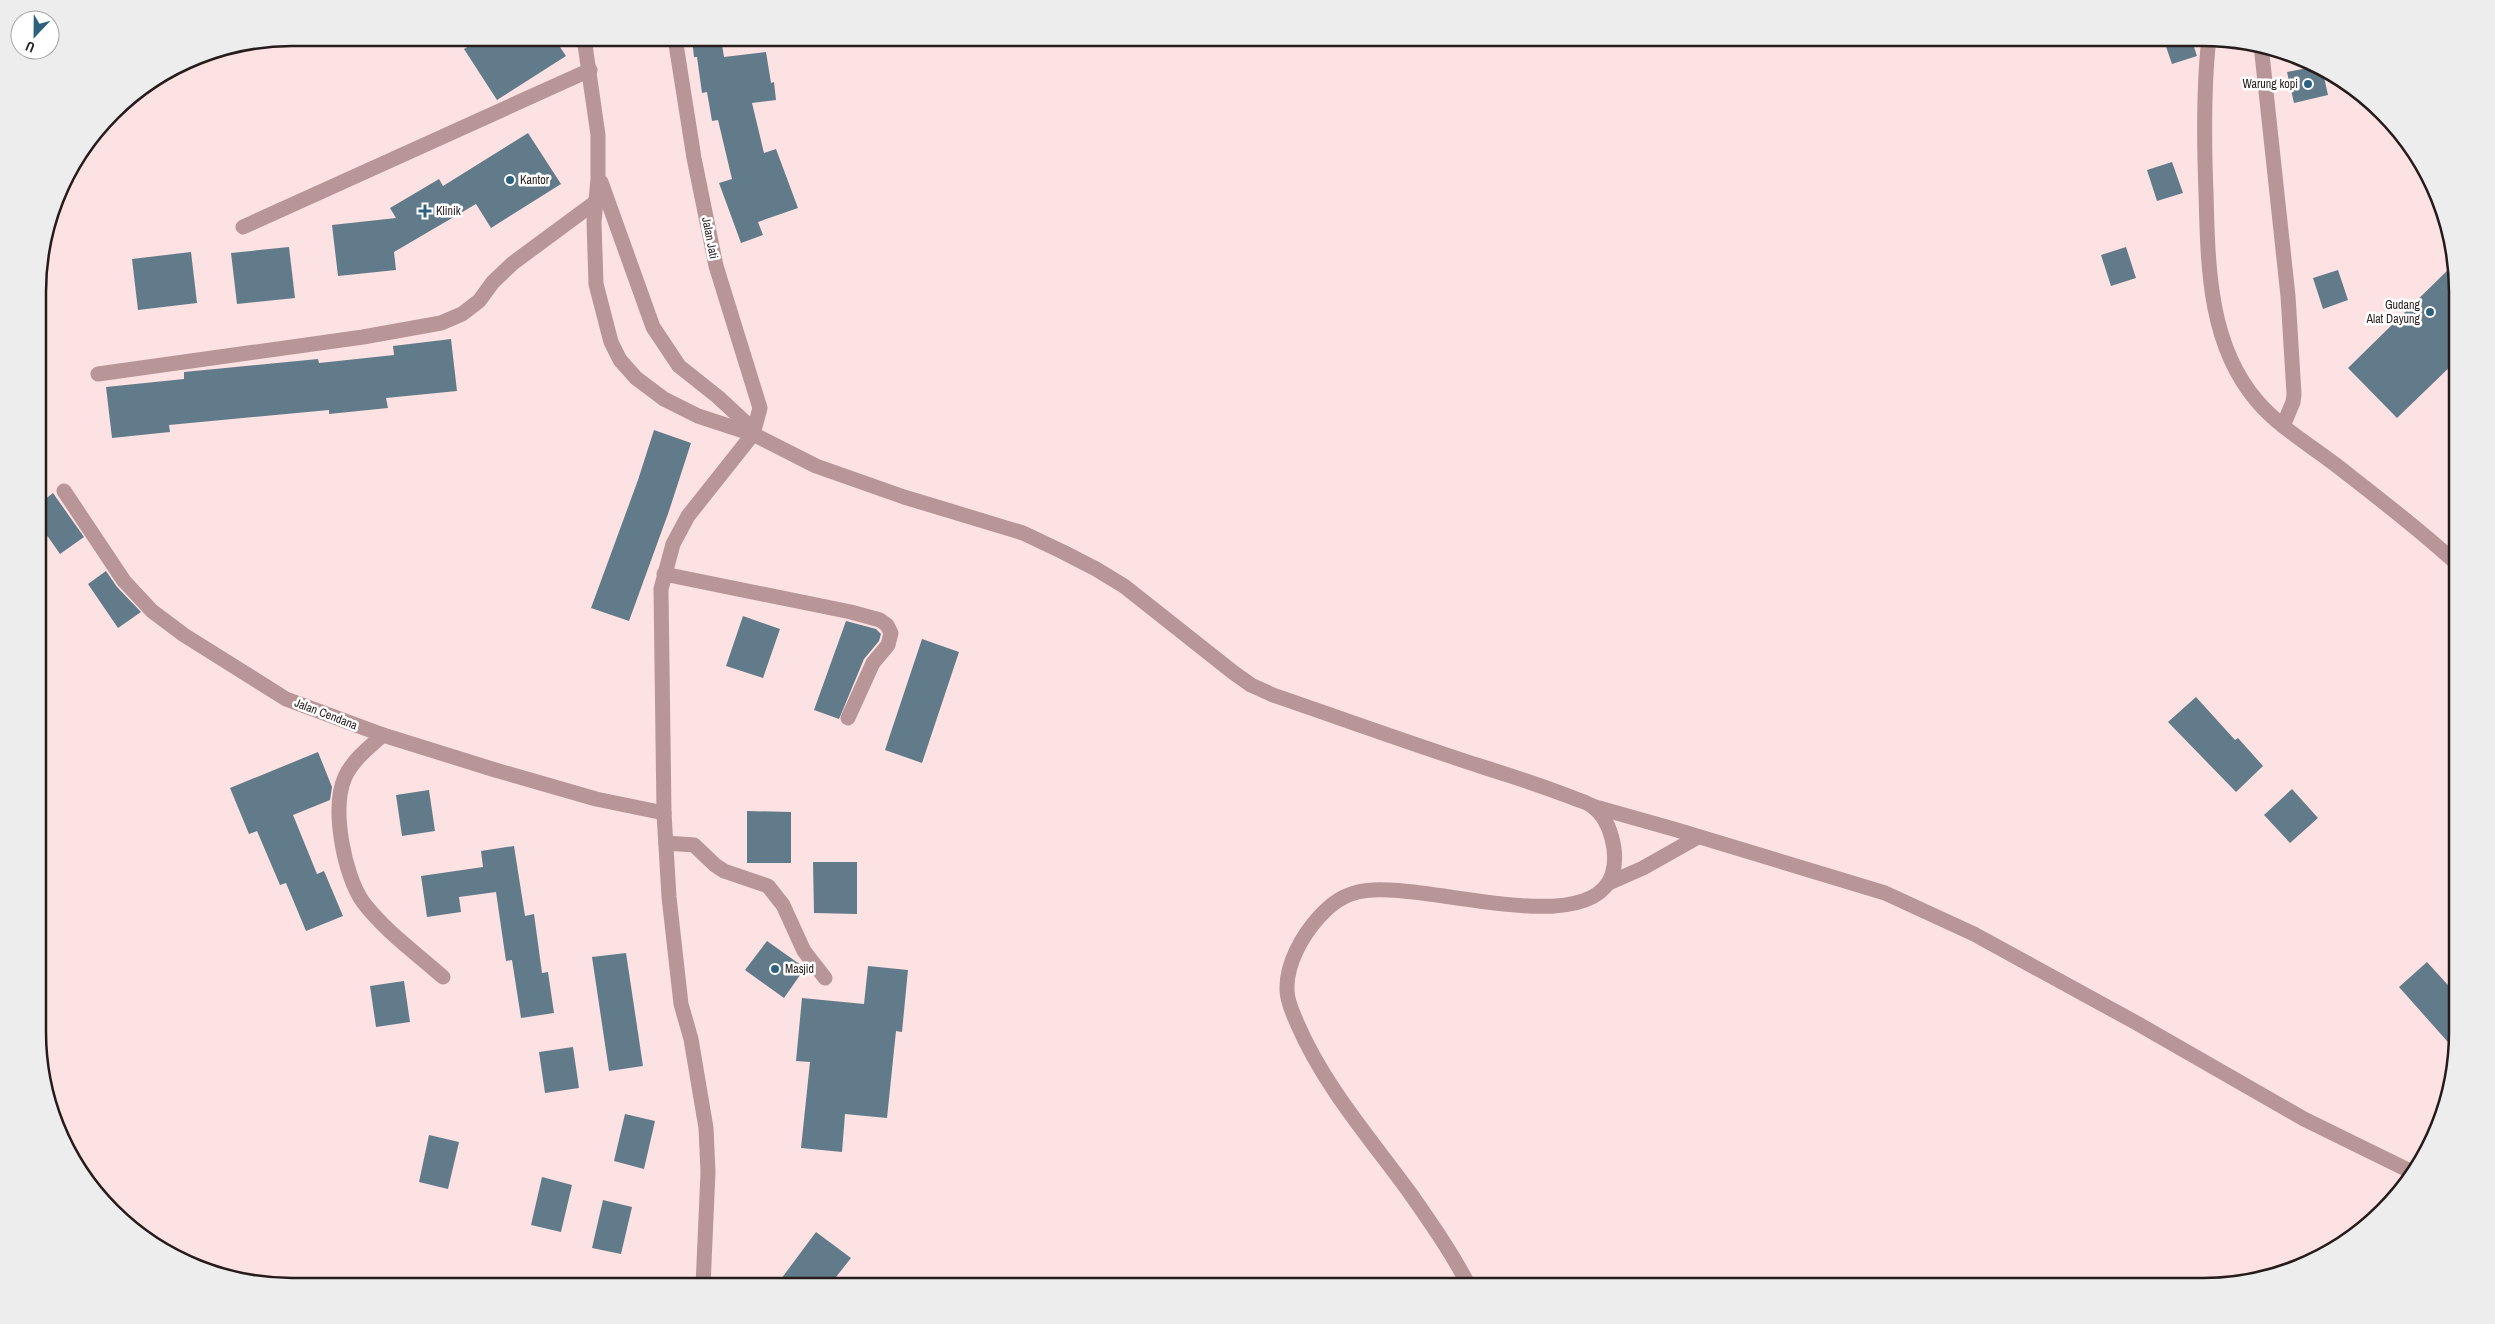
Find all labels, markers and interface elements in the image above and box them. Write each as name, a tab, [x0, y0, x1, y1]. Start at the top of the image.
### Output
north arrow	[10, 10, 60, 60]
text: U	[23, 37, 37, 57]
place label: Warung kopi	[2243, 76, 2298, 92]
marker: Warung kopi	[2302, 78, 2314, 90]
place label: Kantor	[520, 172, 550, 188]
marker: Kantor	[504, 174, 516, 186]
place label: Klinik	[436, 203, 461, 219]
marker: Klinik	[418, 204, 432, 218]
street label: Jalan Jati	[698, 216, 722, 260]
place label: Gudang Alat Dayung	[2365, 297, 2421, 327]
marker: Gudang Alat Dayung	[2424, 306, 2436, 318]
street label: Jalan Cendana	[292, 695, 360, 734]
place label: Masjid	[785, 961, 814, 977]
marker: Masjid	[769, 963, 781, 975]

